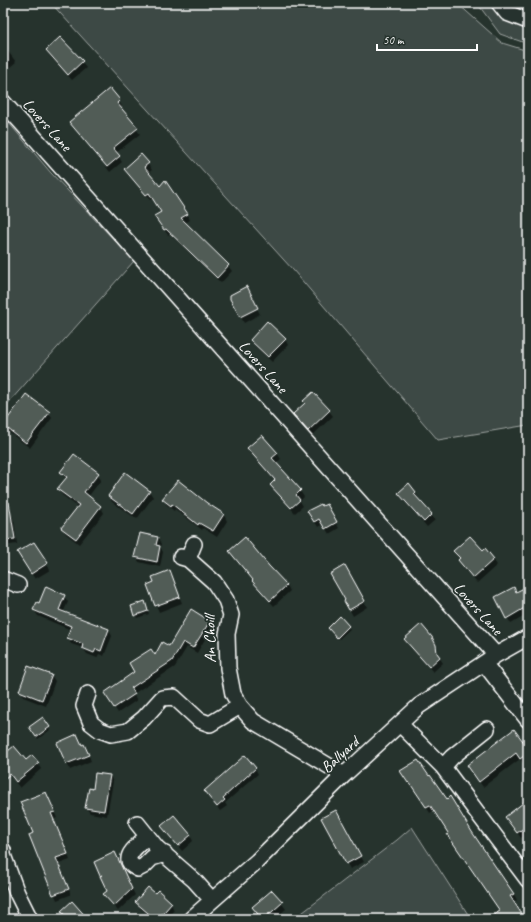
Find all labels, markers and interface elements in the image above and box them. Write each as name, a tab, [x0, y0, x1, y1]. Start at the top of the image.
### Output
scale bar	[377, 26, 477, 52]
text: 50 m	[383, 32, 405, 48]
street label: Lovers Lane	[18, 95, 77, 157]
street label: Lovers Lane	[234, 337, 293, 399]
street label: Lovers Lane	[449, 579, 508, 641]
street label: An Choill	[200, 612, 220, 663]
street label: Ballyard	[317, 731, 365, 778]

